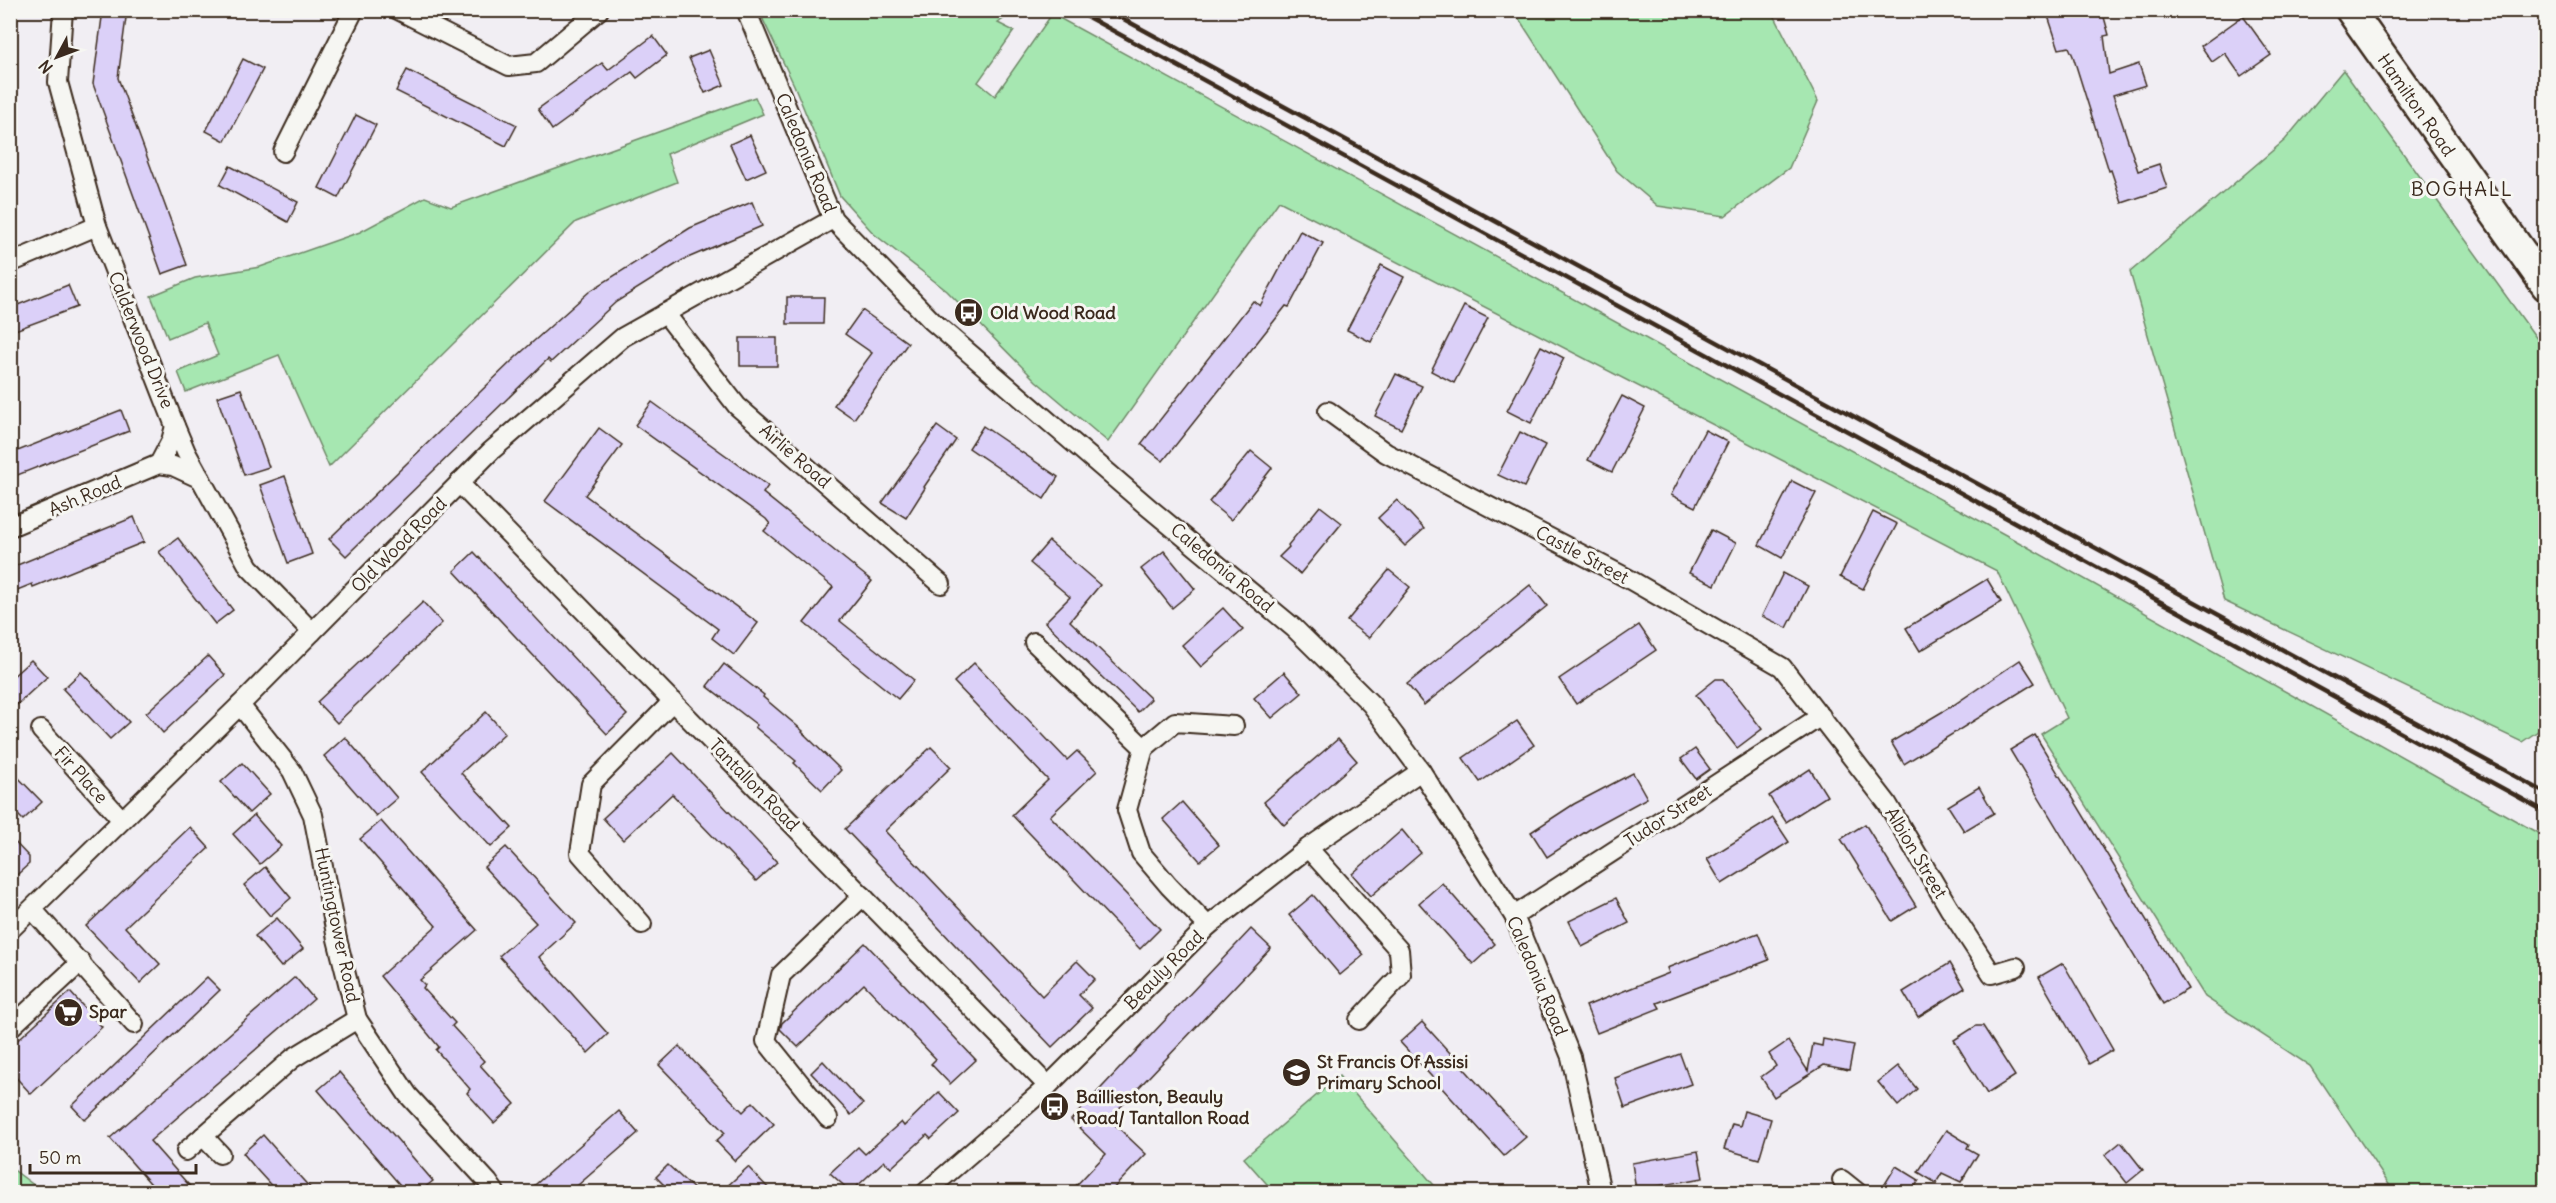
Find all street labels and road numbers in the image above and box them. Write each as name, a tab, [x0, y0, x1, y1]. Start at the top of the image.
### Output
street label: Hamilton Road	[2373, 49, 2461, 161]
street label: Caledonia Road	[771, 90, 842, 216]
street label: Calderwood Drive	[104, 268, 179, 412]
street label: Airlie Road	[755, 418, 836, 493]
street label: Ash Road	[45, 470, 125, 521]
street label: Old Wood Road	[346, 492, 452, 597]
street label: Caledonia Road	[1166, 518, 1279, 618]
street label: Castle Street	[1532, 520, 1633, 589]
street label: Tantallon Road	[704, 733, 805, 836]
street label: Fir Place	[50, 741, 113, 808]
street label: Tudor Street	[1620, 779, 1715, 852]
street label: Albion Street	[1880, 803, 1953, 903]
street label: Huntingtower Road	[310, 845, 365, 1005]
street label: Caledonia Road	[1502, 913, 1573, 1039]
street label: Beauly Road	[1119, 925, 1208, 1014]

